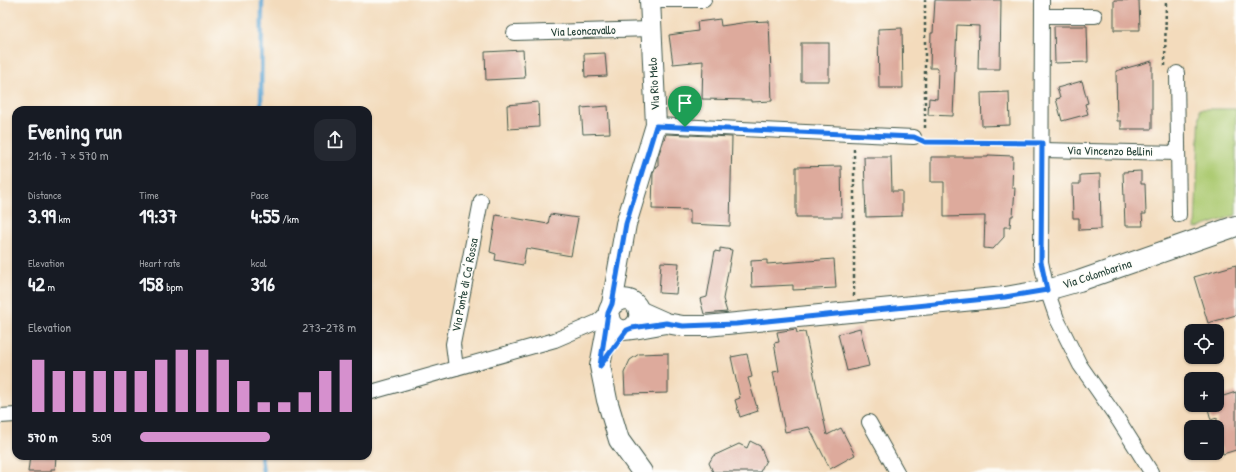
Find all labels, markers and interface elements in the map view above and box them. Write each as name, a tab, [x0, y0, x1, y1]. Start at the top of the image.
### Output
street label: Via Leoncavallo	[550, 21, 616, 40]
street label: Via Rio Melo	[644, 57, 663, 111]
pin	[668, 86, 702, 127]
icon: arrive	[674, 92, 696, 114]
text: Evening run	[28, 116, 122, 146]
button: share	[314, 119, 356, 161]
street label: Via Vincenzo Bellini	[1067, 141, 1153, 160]
text: 21:16 · 7 × 570 m	[28, 146, 109, 164]
text: Distance	[28, 188, 62, 202]
text: Time	[139, 188, 159, 202]
text: Pace	[251, 188, 269, 202]
text: 3.99	[28, 202, 56, 229]
text: 19:37	[139, 202, 177, 229]
text: 4:55	[251, 202, 280, 229]
text: km	[56, 212, 71, 226]
text: /km	[280, 212, 299, 226]
street label: Via Ponte di Ca' Rossa	[447, 236, 482, 333]
street label: Via Colombarina	[1060, 254, 1134, 293]
text: Elevation	[28, 256, 65, 270]
text: Heart rate	[139, 256, 180, 270]
text: kcal	[251, 256, 267, 270]
text: 42	[28, 270, 45, 297]
text: 158	[139, 270, 164, 297]
text: 316	[251, 270, 275, 297]
text: m	[45, 280, 55, 294]
text: bpm	[164, 280, 183, 294]
text: Elevation	[28, 318, 71, 336]
text: 273–278 m	[302, 318, 356, 336]
map controls	[1184, 324, 1224, 460]
button: locate	[1184, 324, 1224, 364]
button: +	[1184, 372, 1224, 412]
button: −	[1184, 420, 1224, 460]
text: 570 m	[28, 428, 58, 446]
text: 5:09	[92, 428, 111, 446]

